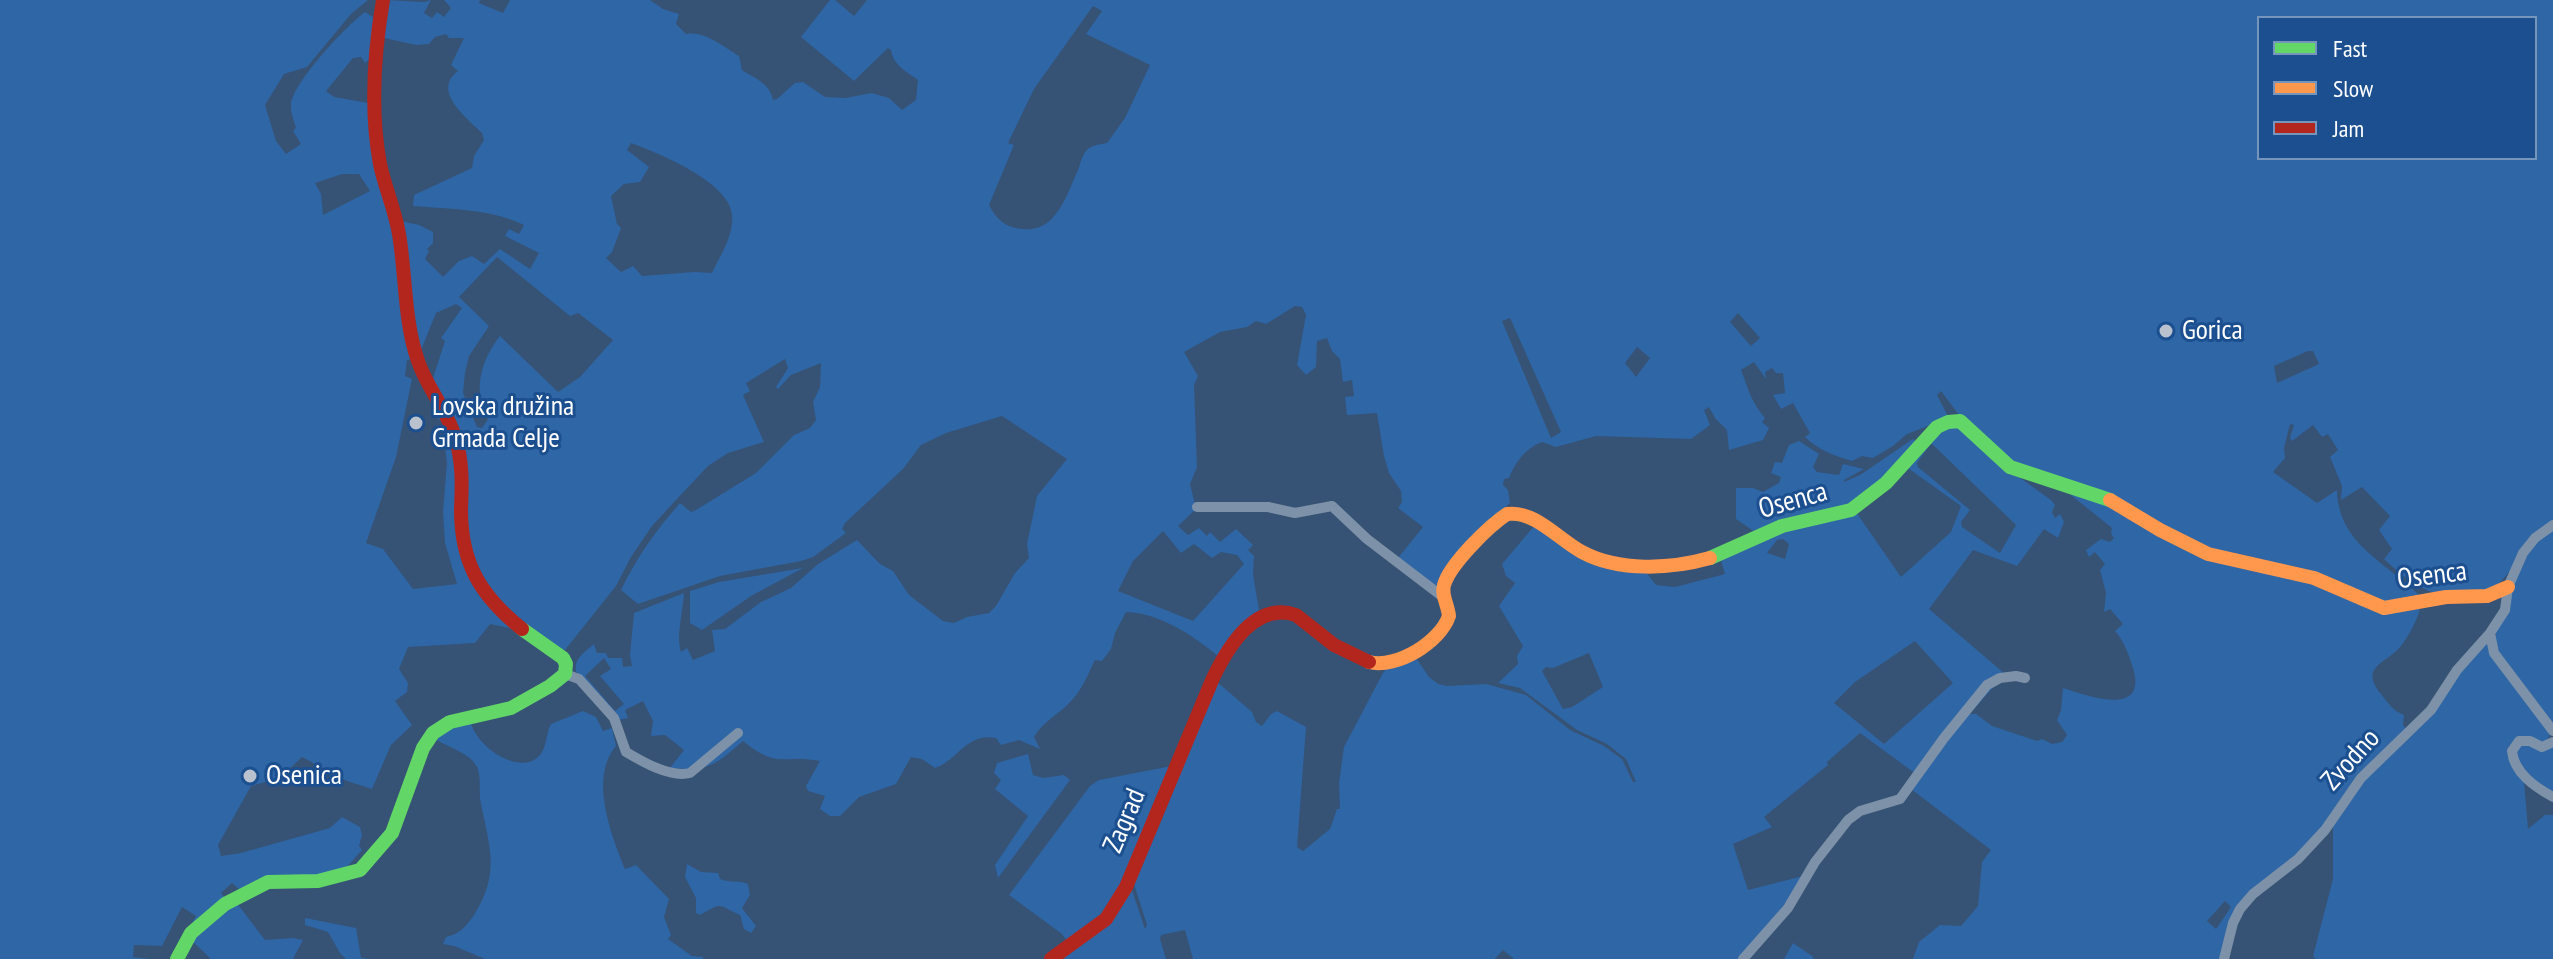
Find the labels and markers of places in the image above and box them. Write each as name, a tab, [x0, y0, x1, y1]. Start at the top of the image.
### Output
place label: Gorica	[2182, 314, 2243, 348]
marker: Gorica	[2157, 322, 2175, 340]
place label: Lovska družina Grmada Celje	[432, 390, 574, 456]
marker: Lovska družina Grmada Celje	[407, 414, 425, 432]
place label: Osenica	[266, 759, 342, 793]
marker: Osenica	[241, 767, 259, 785]

